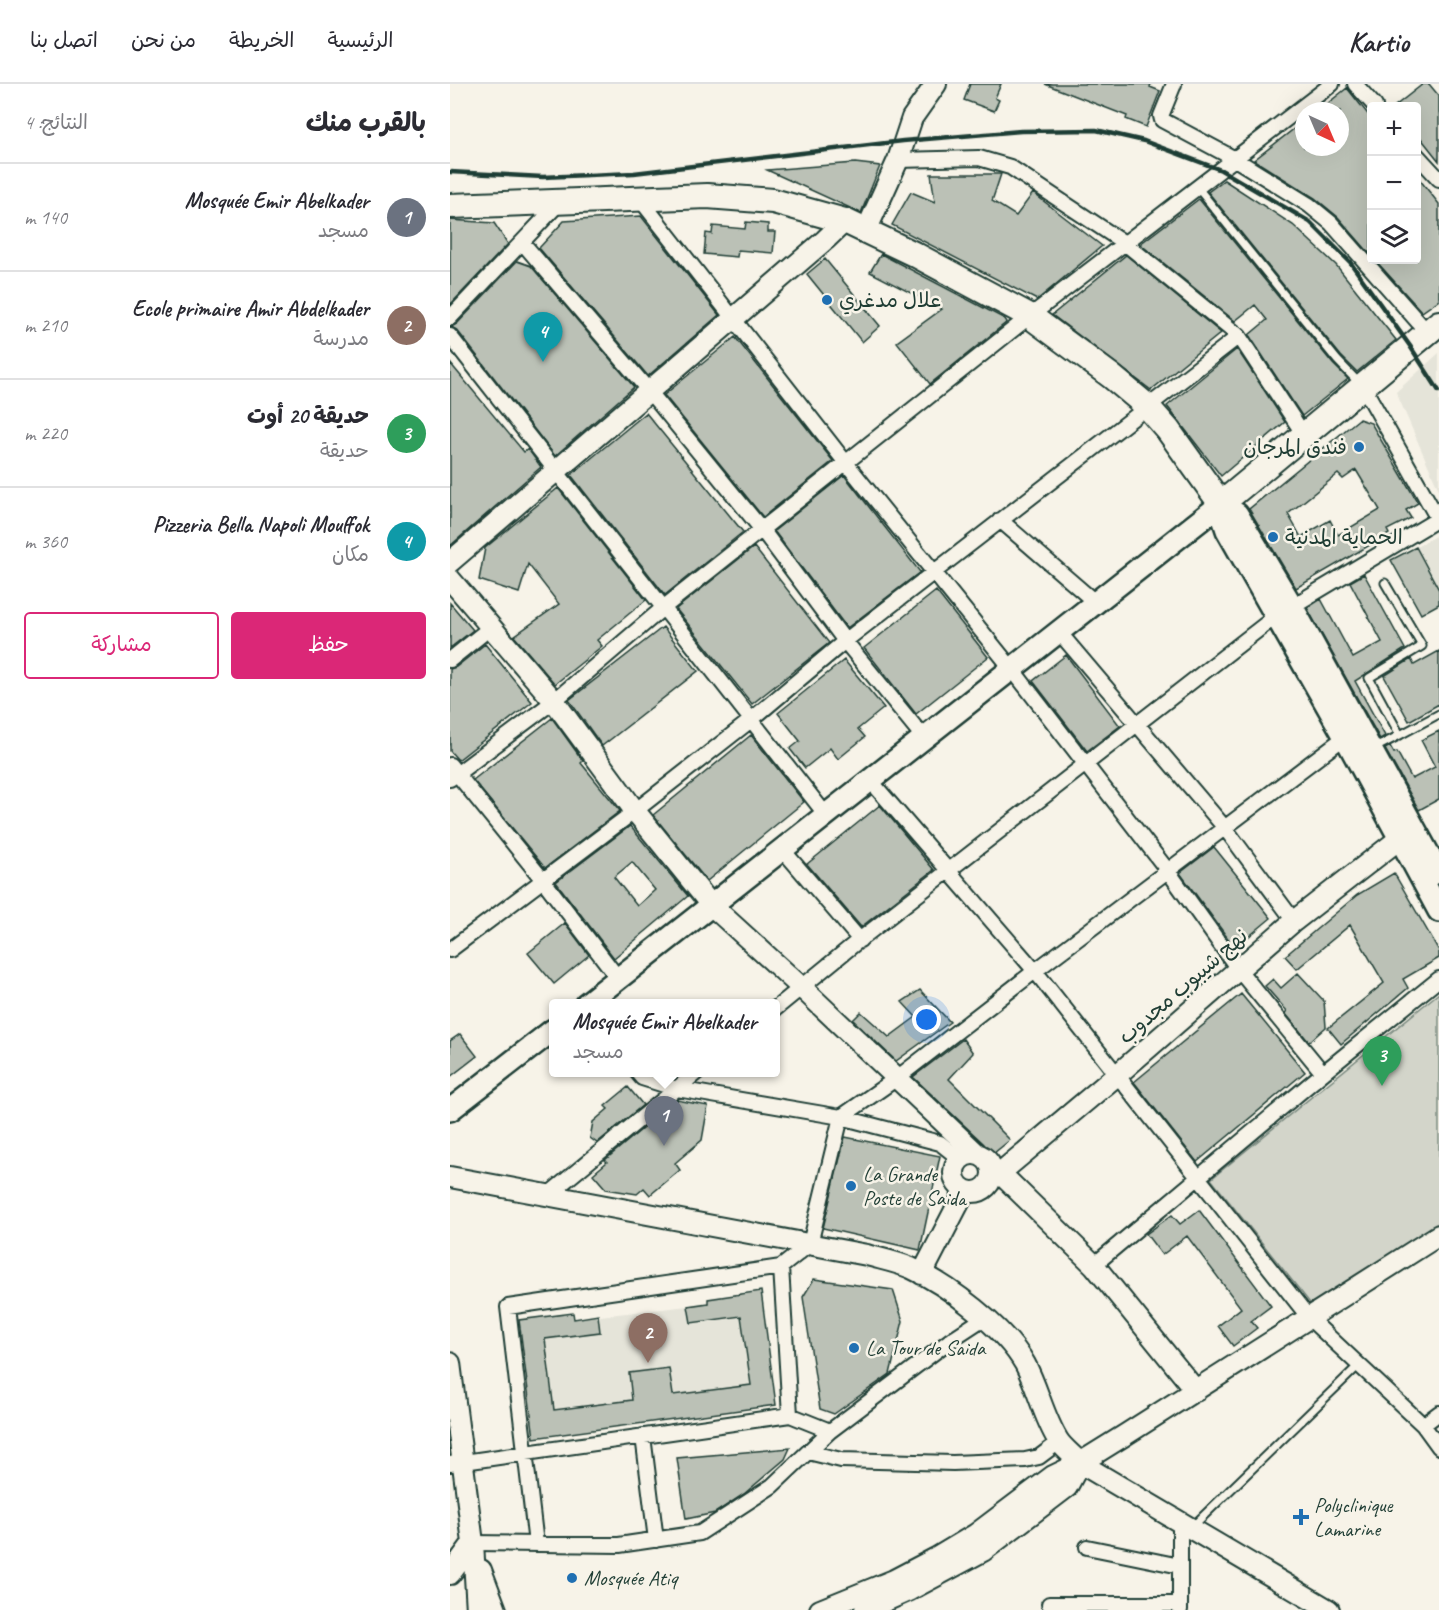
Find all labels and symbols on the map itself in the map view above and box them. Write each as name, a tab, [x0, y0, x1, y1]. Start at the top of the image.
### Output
north arrow	[1295, 102, 1349, 156]
place label: علال مدغري	[839, 287, 941, 315]
marker: علال مدغري	[820, 293, 834, 307]
pin: 4	[524, 312, 562, 362]
place label: فندق المرجان	[1243, 434, 1347, 460]
marker: فندق المرجان	[1352, 440, 1366, 454]
place label: الحماية المدنية	[1285, 524, 1403, 550]
marker: الحماية المدنية	[1266, 530, 1280, 544]
street label: نهج شيبوب مجدوب	[1113, 923, 1254, 1050]
your location	[912, 1005, 941, 1034]
pin: 3	[1362, 1036, 1402, 1086]
pin: 1	[644, 1096, 684, 1146]
place label: La Grande Poste de Saida	[863, 1161, 968, 1211]
marker: La Grande Poste de Saida	[844, 1179, 858, 1193]
pin: 2	[628, 1314, 668, 1363]
place label: La Tour de Saida	[866, 1335, 987, 1361]
marker: La Tour de Saida	[847, 1341, 861, 1355]
place label: Polyclinique Lamarine	[1314, 1492, 1394, 1542]
marker: Polyclinique Lamarine	[1292, 1508, 1310, 1526]
place label: Mosquée Atiq	[584, 1565, 680, 1591]
marker: Mosquée Atiq	[565, 1571, 579, 1585]

